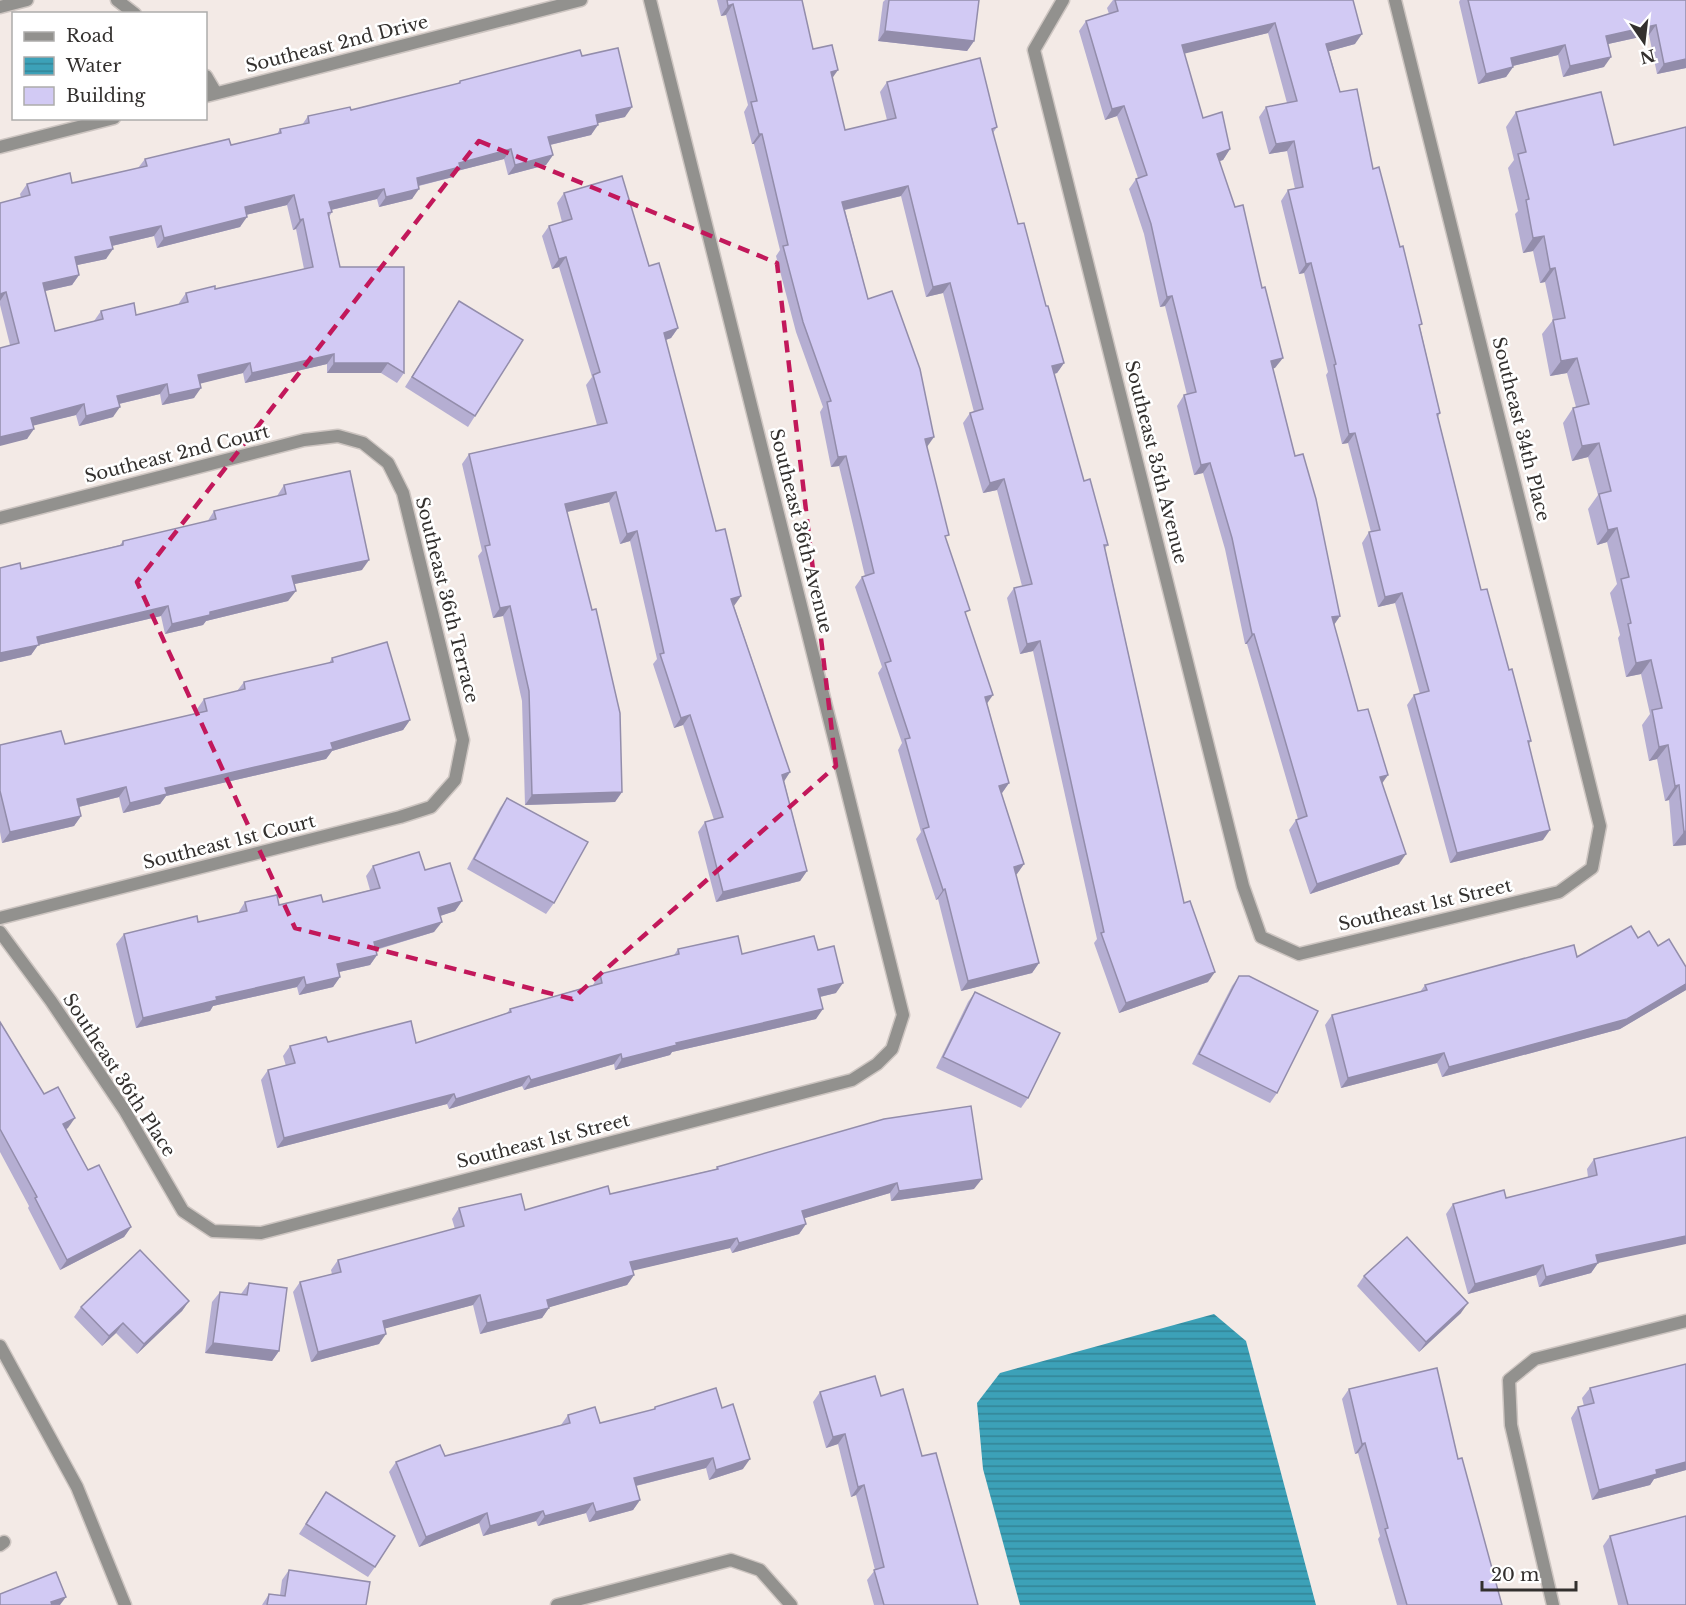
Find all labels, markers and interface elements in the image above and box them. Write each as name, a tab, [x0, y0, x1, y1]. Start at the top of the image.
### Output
street label: Southeast 2nd Drive	[243, 11, 431, 77]
legend	[12, 12, 207, 120]
north arrow	[1614, 12, 1674, 72]
text: Road	[66, 25, 114, 47]
text: N	[1638, 45, 1657, 68]
text: Water	[65, 55, 122, 77]
text: Building	[66, 85, 145, 107]
street label: Southeast 34th Place	[1487, 335, 1555, 523]
street label: Southeast 35th Avenue	[1120, 358, 1192, 566]
street label: Southeast 2nd Court	[82, 420, 272, 488]
street label: Southeast 36th Avenue	[765, 427, 837, 635]
street label: Southeast 36th Terrace	[411, 495, 483, 705]
street label: Southeast 1st Court	[141, 810, 318, 874]
street label: Southeast 1st Street	[1336, 874, 1514, 936]
street label: Southeast 36th Place	[58, 989, 180, 1161]
street label: Southeast 1st Street	[454, 1109, 632, 1173]
scale bar	[1482, 1554, 1576, 1592]
text: 20 m	[1491, 1564, 1539, 1586]

